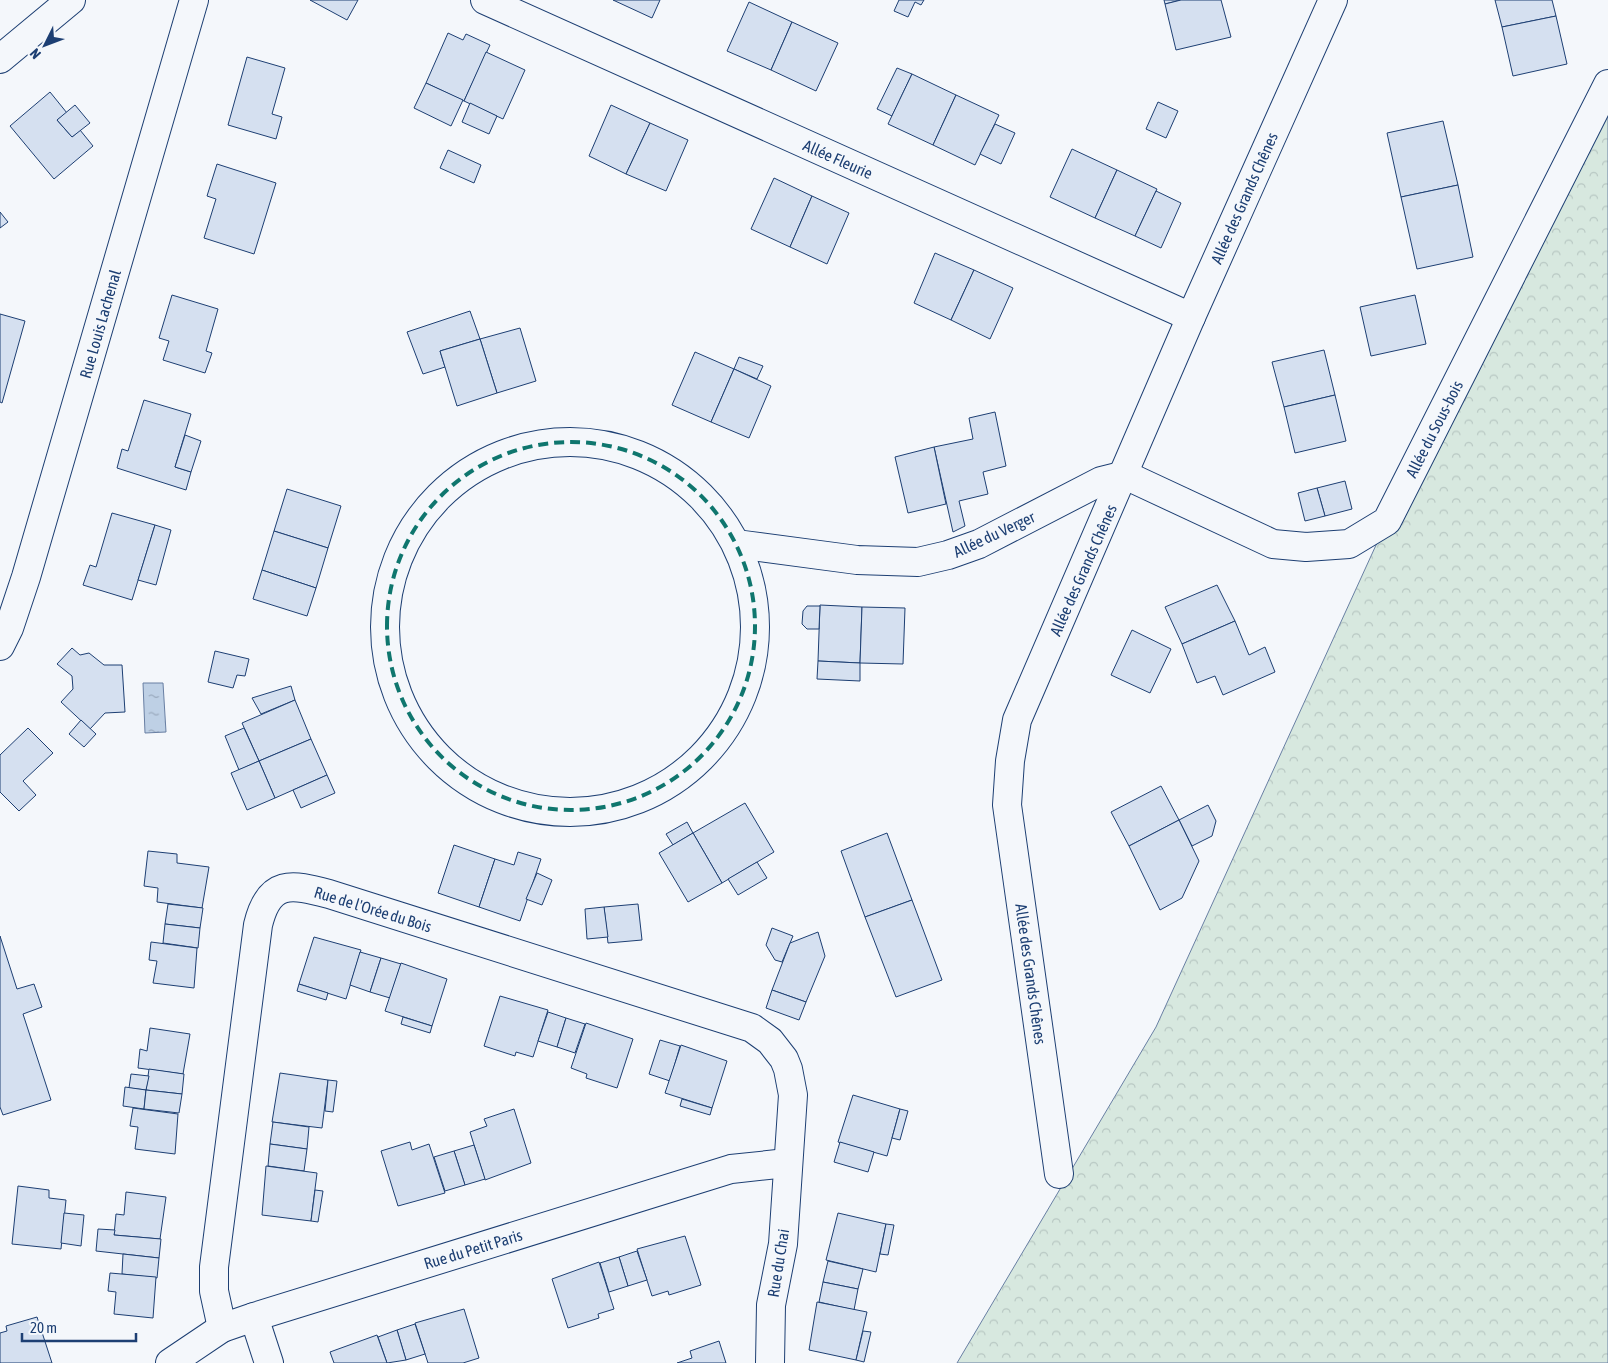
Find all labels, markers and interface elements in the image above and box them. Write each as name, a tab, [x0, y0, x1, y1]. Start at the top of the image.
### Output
north arrow	[20, 20, 70, 70]
text: N	[27, 45, 44, 62]
street label: Allée des Grands Chênes	[1207, 129, 1281, 266]
street label: Allée Fleurie	[801, 136, 875, 182]
street label: Rue Louis Lachenal	[76, 267, 124, 380]
street label: Allée du Sous-bois	[1402, 377, 1466, 480]
street label: Allée des Grands Chênes	[1046, 501, 1120, 638]
street label: Allée du Verger	[950, 507, 1038, 562]
street label: Rue de l'Orée du Bois	[312, 883, 434, 936]
street label: Allée des Grands Chênes	[1012, 902, 1050, 1046]
street label: Rue du Petit Paris	[422, 1225, 525, 1272]
street label: Rue du Chai	[764, 1228, 792, 1298]
scale bar	[22, 1310, 136, 1342]
text: 20 m	[30, 1319, 57, 1336]

